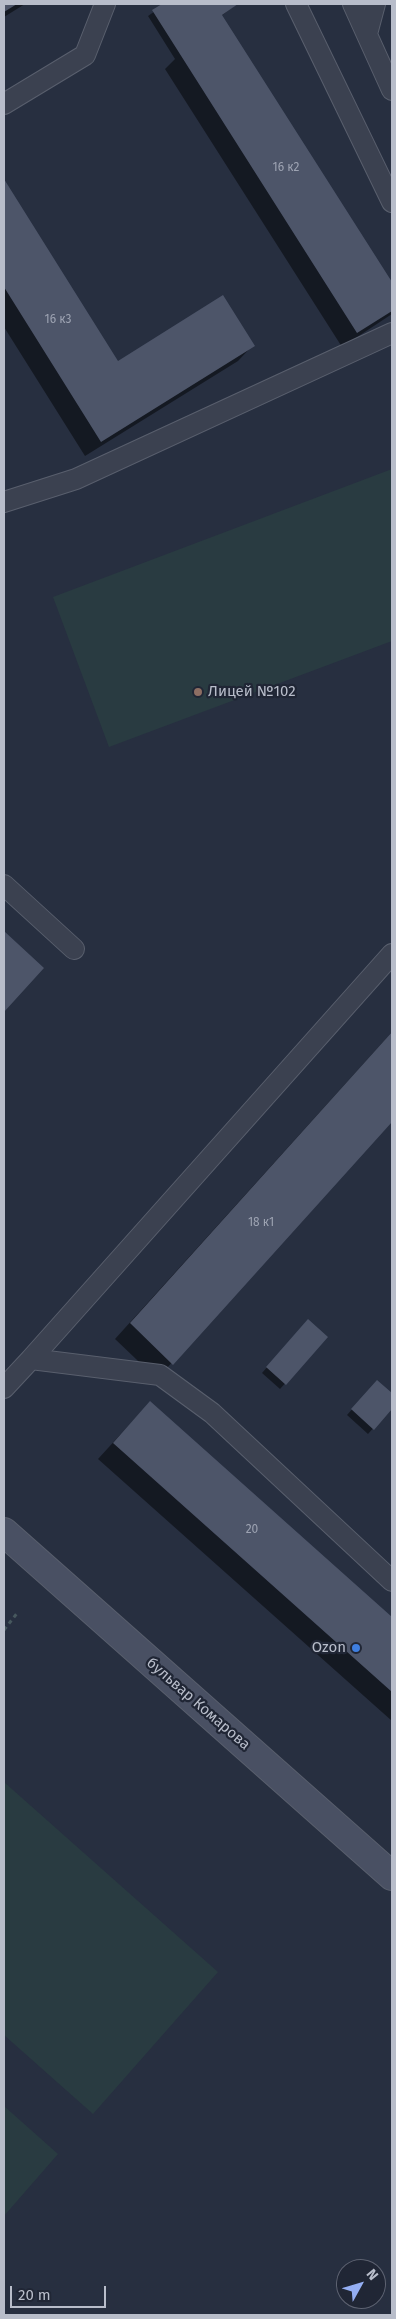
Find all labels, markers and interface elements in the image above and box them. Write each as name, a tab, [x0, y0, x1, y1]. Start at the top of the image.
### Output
house number: 16 к2	[273, 161, 299, 175]
house number: 16 к3	[45, 313, 71, 327]
place label: Лицей №102	[208, 683, 296, 701]
marker: Лицей №102	[192, 686, 204, 698]
house number: 18 к1	[248, 1216, 274, 1230]
house number: 20	[246, 1523, 258, 1537]
place label: Ozon	[312, 1639, 346, 1657]
marker: Ozon	[350, 1642, 362, 1654]
street label: бульвар Комарова	[143, 1654, 253, 1754]
north arrow	[336, 2259, 386, 2309]
text: N	[363, 2266, 382, 2284]
scale bar	[12, 2276, 109, 2308]
text: 20 m	[18, 2286, 51, 2304]

